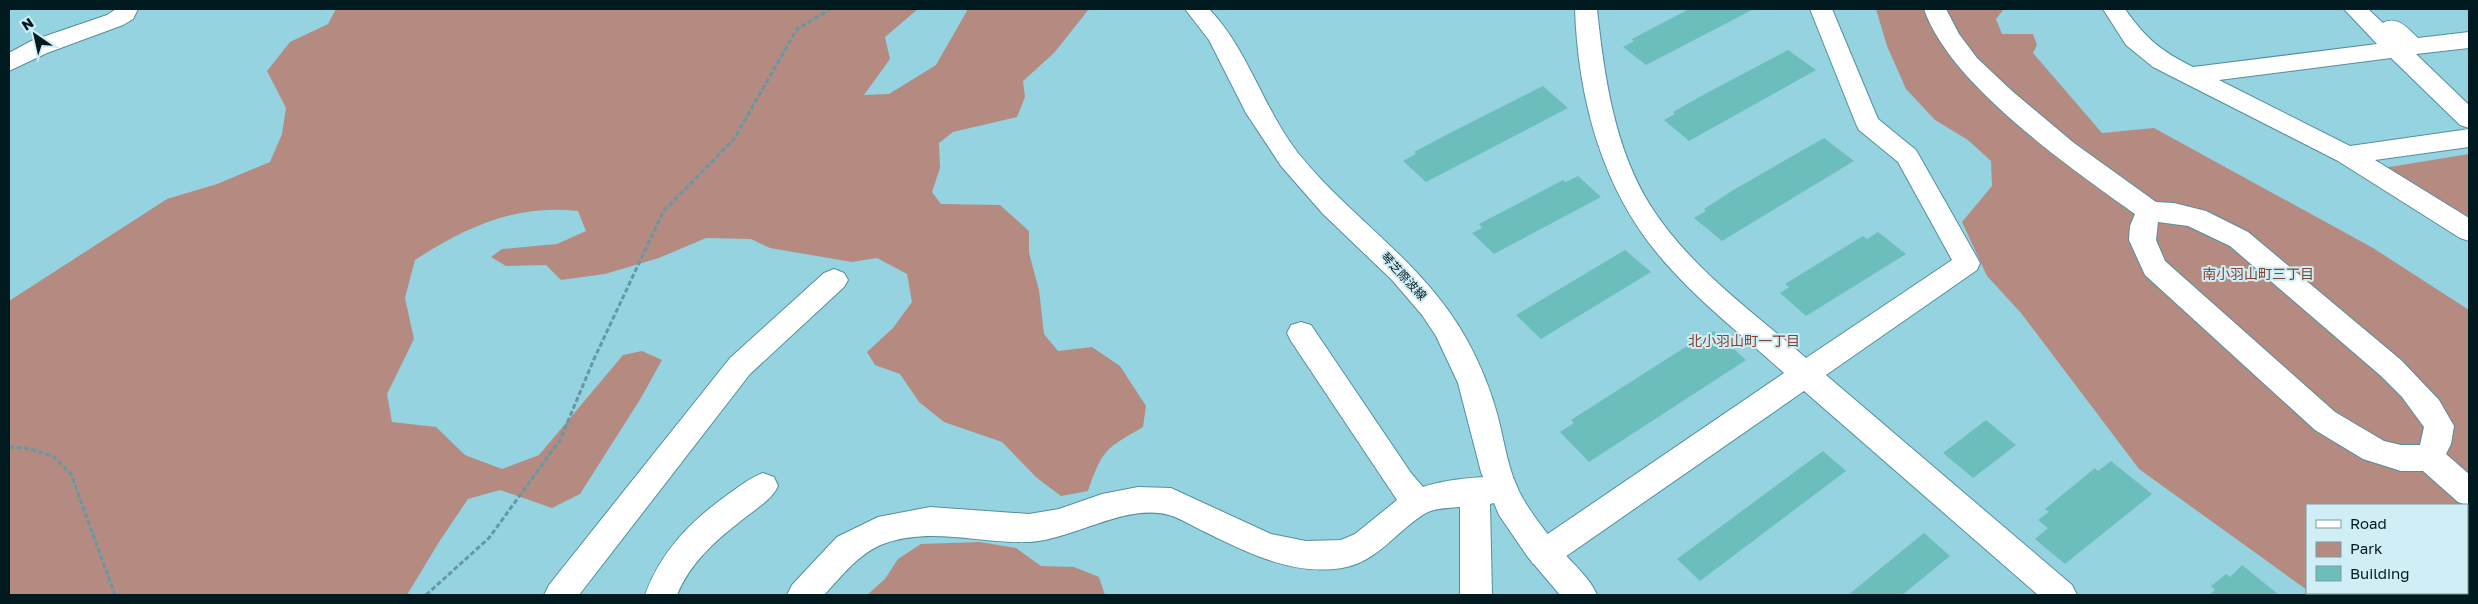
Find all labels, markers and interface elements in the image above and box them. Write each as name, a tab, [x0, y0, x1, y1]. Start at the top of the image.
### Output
north arrow	[10, 10, 60, 60]
text: N	[18, 14, 37, 34]
street label: 琴芝際波線	[1378, 249, 1430, 303]
district label: 南小羽山町三丁目	[2202, 265, 2314, 282]
district label: 北小羽山町一丁目	[1688, 332, 1800, 349]
legend	[2306, 504, 2468, 594]
text: Road	[2350, 514, 2387, 532]
text: Park	[2350, 539, 2383, 557]
text: Building	[2350, 564, 2410, 582]

